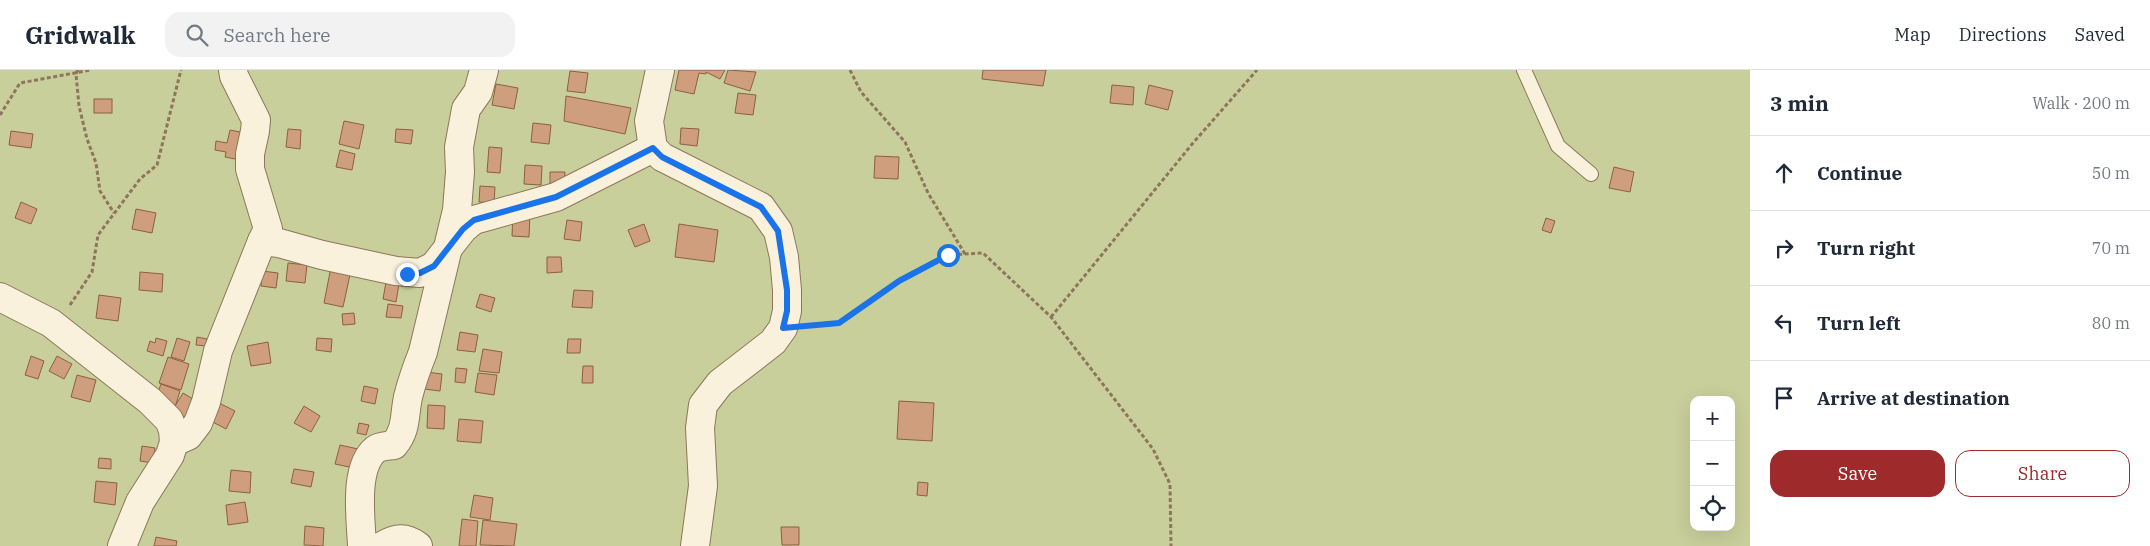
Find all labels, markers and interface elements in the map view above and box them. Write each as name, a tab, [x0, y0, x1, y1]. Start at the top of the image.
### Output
search box	[165, 12, 515, 57]
text: Gridwalk	[25, 19, 135, 51]
icon: search	[183, 21, 211, 49]
text: Search here	[223, 23, 331, 47]
text: Map	[1894, 23, 1931, 46]
text: Directions	[1959, 23, 2047, 46]
text: Saved	[2075, 23, 2125, 46]
text: 3 min	[1770, 89, 1829, 117]
text: Walk · 200 m	[2032, 93, 2130, 113]
icon: ahead	[1770, 159, 1798, 187]
text: Continue	[1817, 161, 1902, 185]
text: 50 m	[2092, 163, 2130, 183]
icon: right	[1770, 234, 1798, 262]
text: Turn right	[1817, 236, 1915, 260]
text: 70 m	[2092, 238, 2130, 258]
route start	[937, 244, 960, 267]
route end	[396, 263, 419, 286]
icon: left	[1770, 309, 1798, 337]
text: Turn left	[1817, 311, 1900, 335]
text: 80 m	[2092, 313, 2130, 333]
icon: arrive	[1770, 384, 1798, 412]
text: Arrive at destination	[1817, 386, 2010, 410]
map controls	[1690, 396, 1735, 531]
button: +	[1690, 396, 1735, 441]
button: −	[1690, 441, 1735, 486]
button: Save	[1770, 450, 1945, 497]
button: Share	[1955, 450, 2130, 497]
button: locate	[1690, 486, 1735, 531]

